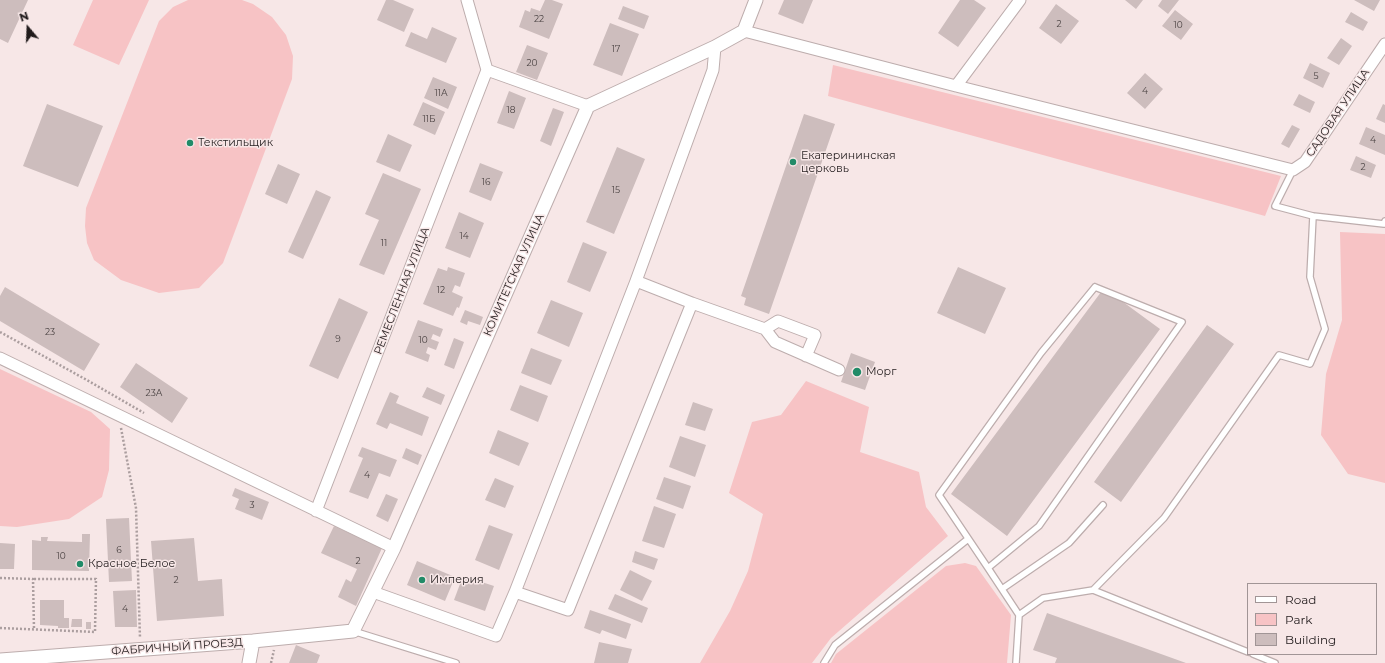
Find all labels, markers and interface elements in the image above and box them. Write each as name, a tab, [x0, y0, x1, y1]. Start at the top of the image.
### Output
north arrow	[8, 8, 48, 48]
text: N	[18, 9, 31, 25]
house number: 22	[534, 14, 544, 24]
house number: 2	[1056, 19, 1062, 29]
house number: 10	[1173, 20, 1183, 30]
house number: 17	[612, 44, 620, 54]
house number: 20	[526, 58, 538, 68]
street label: САДОВАЯ УЛИЦА	[1304, 67, 1372, 159]
house number: 5	[1313, 71, 1319, 81]
house number: 4	[1142, 86, 1148, 96]
house number: 11А	[434, 88, 448, 98]
house number: 18	[507, 105, 515, 115]
house number: 11Б	[422, 114, 436, 124]
house number: 4	[1370, 135, 1376, 145]
place label: Текстильщик	[198, 136, 273, 150]
marker: Текстильщик	[185, 138, 195, 148]
place label: Екатерининская церковь	[801, 149, 896, 175]
marker: Екатерининская церковь	[788, 157, 798, 167]
house number: 2	[1360, 162, 1366, 172]
house number: 16	[482, 177, 490, 187]
house number: 15	[612, 185, 620, 195]
street label: КОМИТЕТСКАЯ УЛИЦА	[481, 212, 547, 338]
street label: РЕМЕСЛЕННАЯ УЛИЦА	[372, 225, 432, 357]
house number: 14	[459, 231, 469, 241]
house number: 11	[381, 238, 387, 248]
house number: 12	[437, 285, 445, 295]
house number: 23	[45, 327, 55, 337]
house number: 9	[335, 334, 341, 344]
house number: 10	[418, 335, 428, 345]
place label: Морг	[866, 365, 896, 379]
marker: Морг	[851, 366, 863, 378]
house number: 23А	[146, 388, 162, 398]
house number: 4	[364, 470, 370, 480]
house number: 3	[249, 500, 255, 510]
house number: 6	[116, 545, 122, 555]
house number: 10	[56, 551, 66, 561]
house number: 2	[355, 556, 361, 566]
place label: Красное Белое	[88, 557, 175, 571]
marker: Красное Белое	[75, 559, 85, 569]
place label: Империя	[430, 573, 484, 587]
house number: 2	[173, 575, 179, 585]
marker: Империя	[417, 575, 427, 585]
legend	[1247, 583, 1377, 655]
text: Road	[1285, 592, 1316, 607]
house number: 4	[122, 604, 128, 614]
text: Park	[1285, 612, 1312, 627]
text: Building	[1285, 632, 1336, 647]
street label: ФАБРИЧНЫЙ ПРОЕЗД	[111, 636, 243, 658]

